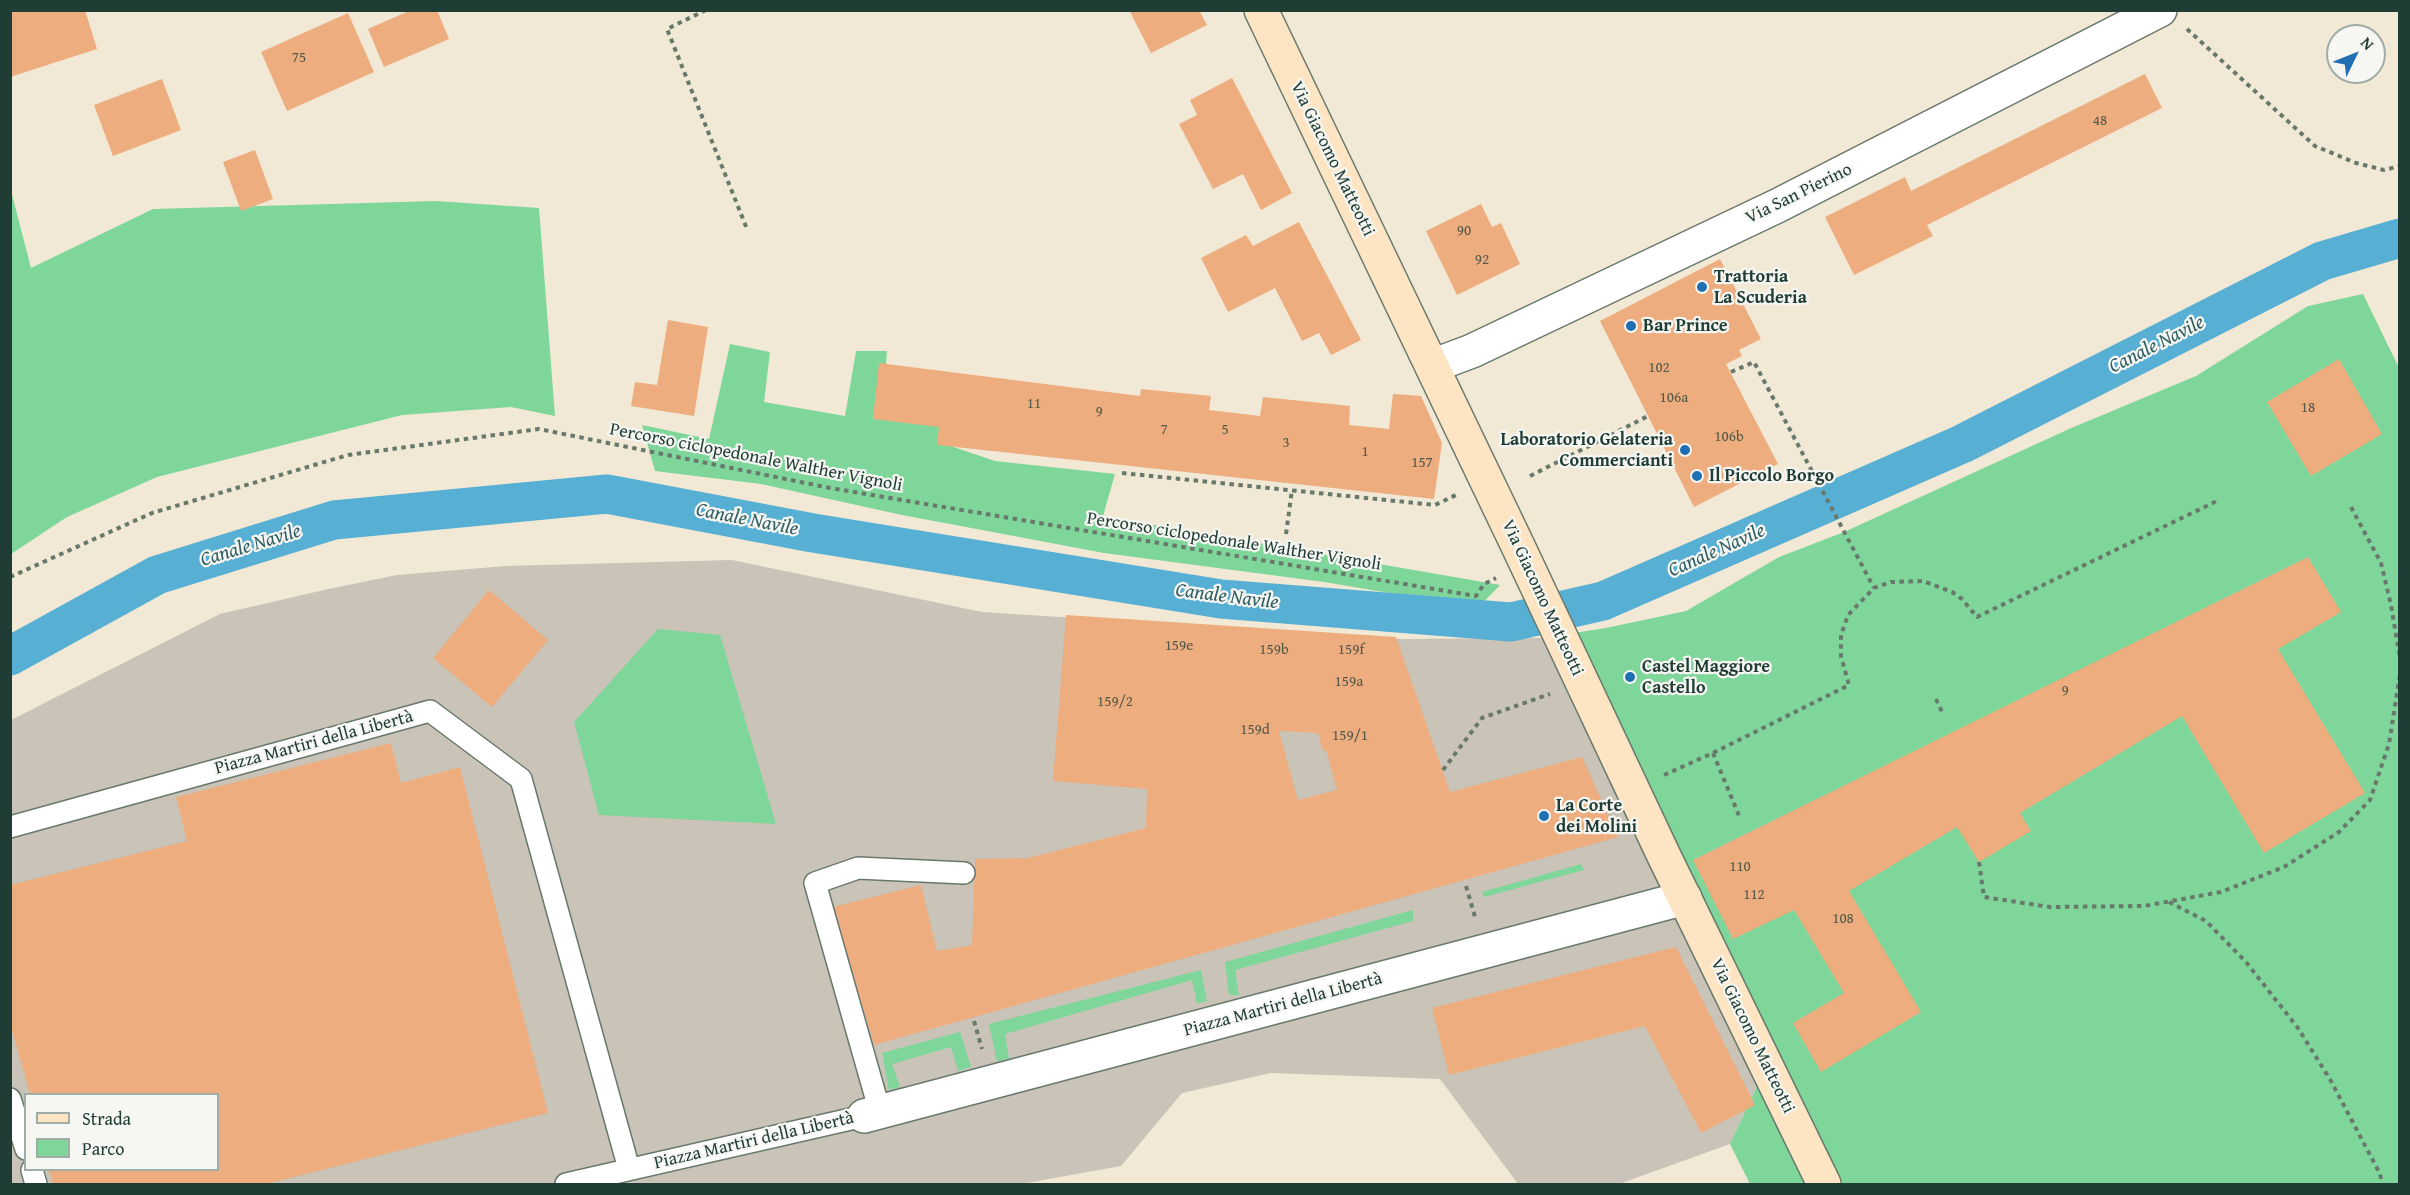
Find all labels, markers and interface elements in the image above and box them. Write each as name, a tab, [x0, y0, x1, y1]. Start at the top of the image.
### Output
north arrow	[2326, 24, 2386, 84]
text: N	[2355, 31, 2380, 55]
house number: 75	[292, 49, 306, 67]
street label: Via Giacomo Matteotti	[1285, 78, 1379, 240]
house number: 48	[2093, 112, 2107, 130]
street label: Via San Pierino	[1742, 159, 1856, 229]
house number: 90	[1457, 222, 1471, 240]
house number: 92	[1475, 251, 1489, 269]
place label: Trattoria La Scuderia	[1714, 266, 1807, 308]
marker: Trattoria La Scuderia	[1695, 280, 1709, 294]
water label: Canale Navile	[2105, 311, 2209, 379]
place label: Bar Prince	[1643, 315, 1728, 337]
marker: Bar Prince	[1624, 319, 1638, 333]
house number: 102	[1648, 359, 1670, 377]
house number: 106a	[1660, 389, 1688, 407]
house number: 11	[1027, 395, 1041, 413]
house number: 18	[2301, 399, 2315, 417]
house number: 9	[1095, 403, 1103, 421]
street label: Percorso ciclopedonale Walther Vignoli	[608, 419, 904, 497]
house number: 7	[1160, 421, 1168, 439]
house number: 5	[1221, 421, 1229, 439]
house number: 106b	[1714, 428, 1744, 446]
place label: Laboratorio Gelateria Commercianti	[1501, 429, 1673, 472]
house number: 3	[1282, 434, 1290, 452]
house number: 1	[1361, 443, 1369, 461]
marker: Laboratorio Gelateria Commercianti	[1678, 443, 1692, 457]
house number: 157	[1411, 454, 1433, 472]
place label: Il Piccolo Borgo	[1709, 465, 1834, 487]
marker: Il Piccolo Borgo	[1690, 469, 1704, 483]
water label: Canale Navile	[694, 498, 800, 542]
street label: Percorso ciclopedonale Walther Vignoli	[1085, 508, 1383, 576]
street label: Via Giacomo Matteotti	[1496, 516, 1588, 680]
water label: Canale Navile	[198, 519, 304, 573]
water label: Canale Navile	[1665, 519, 1769, 583]
water label: Canale Navile	[1174, 579, 1280, 615]
house number: 159e	[1165, 637, 1193, 655]
house number: 159b	[1259, 641, 1289, 659]
house number: 159f	[1338, 641, 1364, 659]
place label: Castel Maggiore Castello	[1642, 656, 1770, 698]
marker: Castel Maggiore Castello	[1623, 670, 1637, 684]
house number: 159a	[1335, 673, 1363, 691]
house number: 9	[2061, 682, 2069, 700]
house number: 159/2	[1097, 693, 1133, 711]
street label: Piazza Martiri della Libertà	[212, 706, 416, 780]
house number: 159d	[1240, 721, 1270, 739]
house number: 159/1	[1332, 727, 1368, 745]
place label: La Corte dei Molini	[1556, 795, 1637, 838]
marker: La Corte dei Molini	[1537, 809, 1551, 823]
house number: 110	[1729, 858, 1751, 876]
house number: 112	[1743, 886, 1765, 904]
house number: 108	[1832, 910, 1854, 928]
street label: Via Giacomo Matteotti	[1705, 955, 1799, 1117]
street label: Piazza Martiri della Libertà	[1181, 968, 1385, 1042]
legend	[24, 1093, 219, 1171]
text: Strada	[82, 1105, 131, 1132]
street label: Piazza Martiri della Libertà	[652, 1107, 856, 1175]
text: Parco	[82, 1135, 125, 1162]

